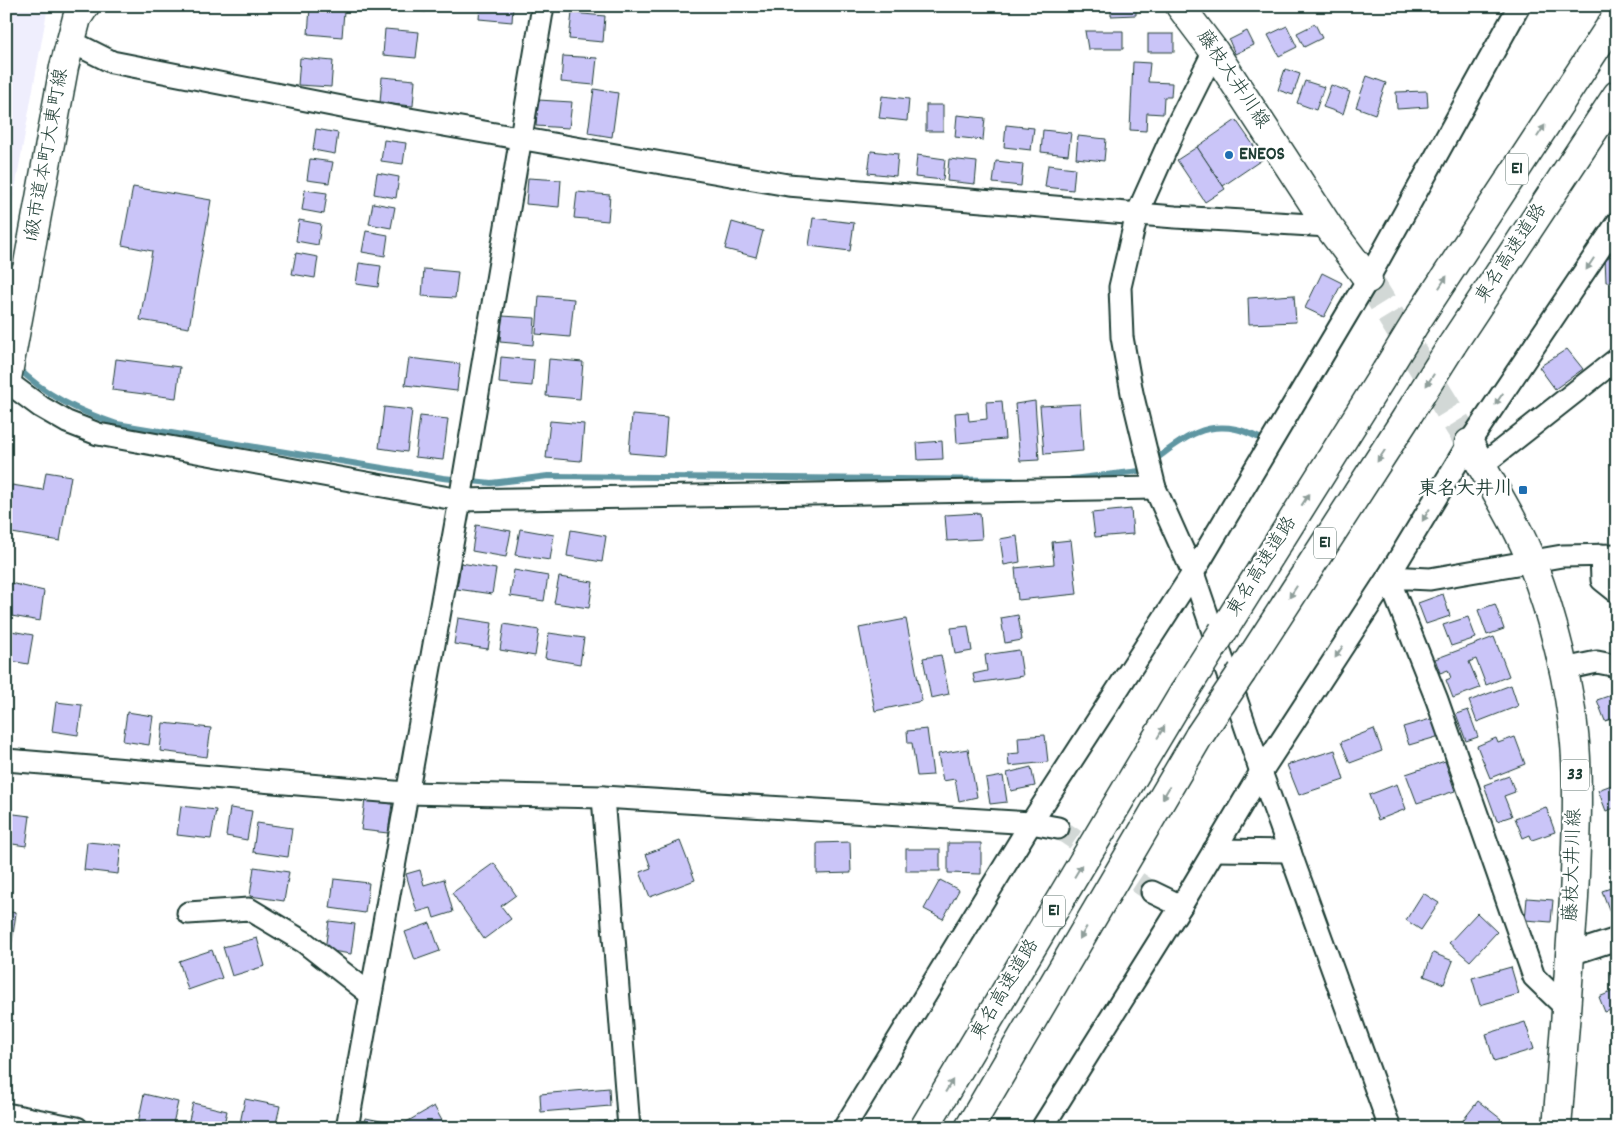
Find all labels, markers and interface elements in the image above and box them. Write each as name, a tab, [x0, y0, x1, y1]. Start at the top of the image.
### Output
street label: 藤枝大井川線	[1189, 25, 1275, 135]
street label: 1級市道本町大東町線	[19, 66, 77, 244]
one-way arrow	[1537, 124, 1546, 138]
place label: ENEOS	[1239, 142, 1285, 169]
marker: ENEOS	[1223, 149, 1235, 161]
road number: E1	[1506, 153, 1528, 184]
street label: 東名高速道路	[1470, 199, 1554, 309]
one-way arrow	[1585, 258, 1595, 271]
one-way arrow	[1438, 275, 1448, 288]
one-way arrow	[1425, 373, 1435, 387]
one-way arrow	[1494, 392, 1504, 406]
one-way arrow	[1377, 449, 1386, 462]
place label: 東名大井川	[1418, 477, 1513, 504]
marker: 東名大井川	[1517, 484, 1529, 496]
one-way arrow	[1300, 494, 1309, 507]
one-way arrow	[1421, 508, 1430, 521]
street label: 東名高速道路	[1221, 512, 1305, 622]
road number: E1	[1314, 528, 1336, 558]
one-way arrow	[1288, 586, 1298, 599]
one-way arrow	[1334, 645, 1344, 659]
one-way arrow	[1156, 725, 1165, 738]
road number: 33	[1561, 760, 1589, 790]
one-way arrow	[1161, 786, 1170, 800]
street label: 藤枝大井川線	[1559, 808, 1589, 922]
one-way arrow	[1073, 865, 1082, 878]
road number: E1	[1043, 896, 1065, 926]
one-way arrow	[1079, 926, 1088, 940]
street label: 東名高速道路	[965, 934, 1047, 1046]
one-way arrow	[945, 1079, 954, 1092]

